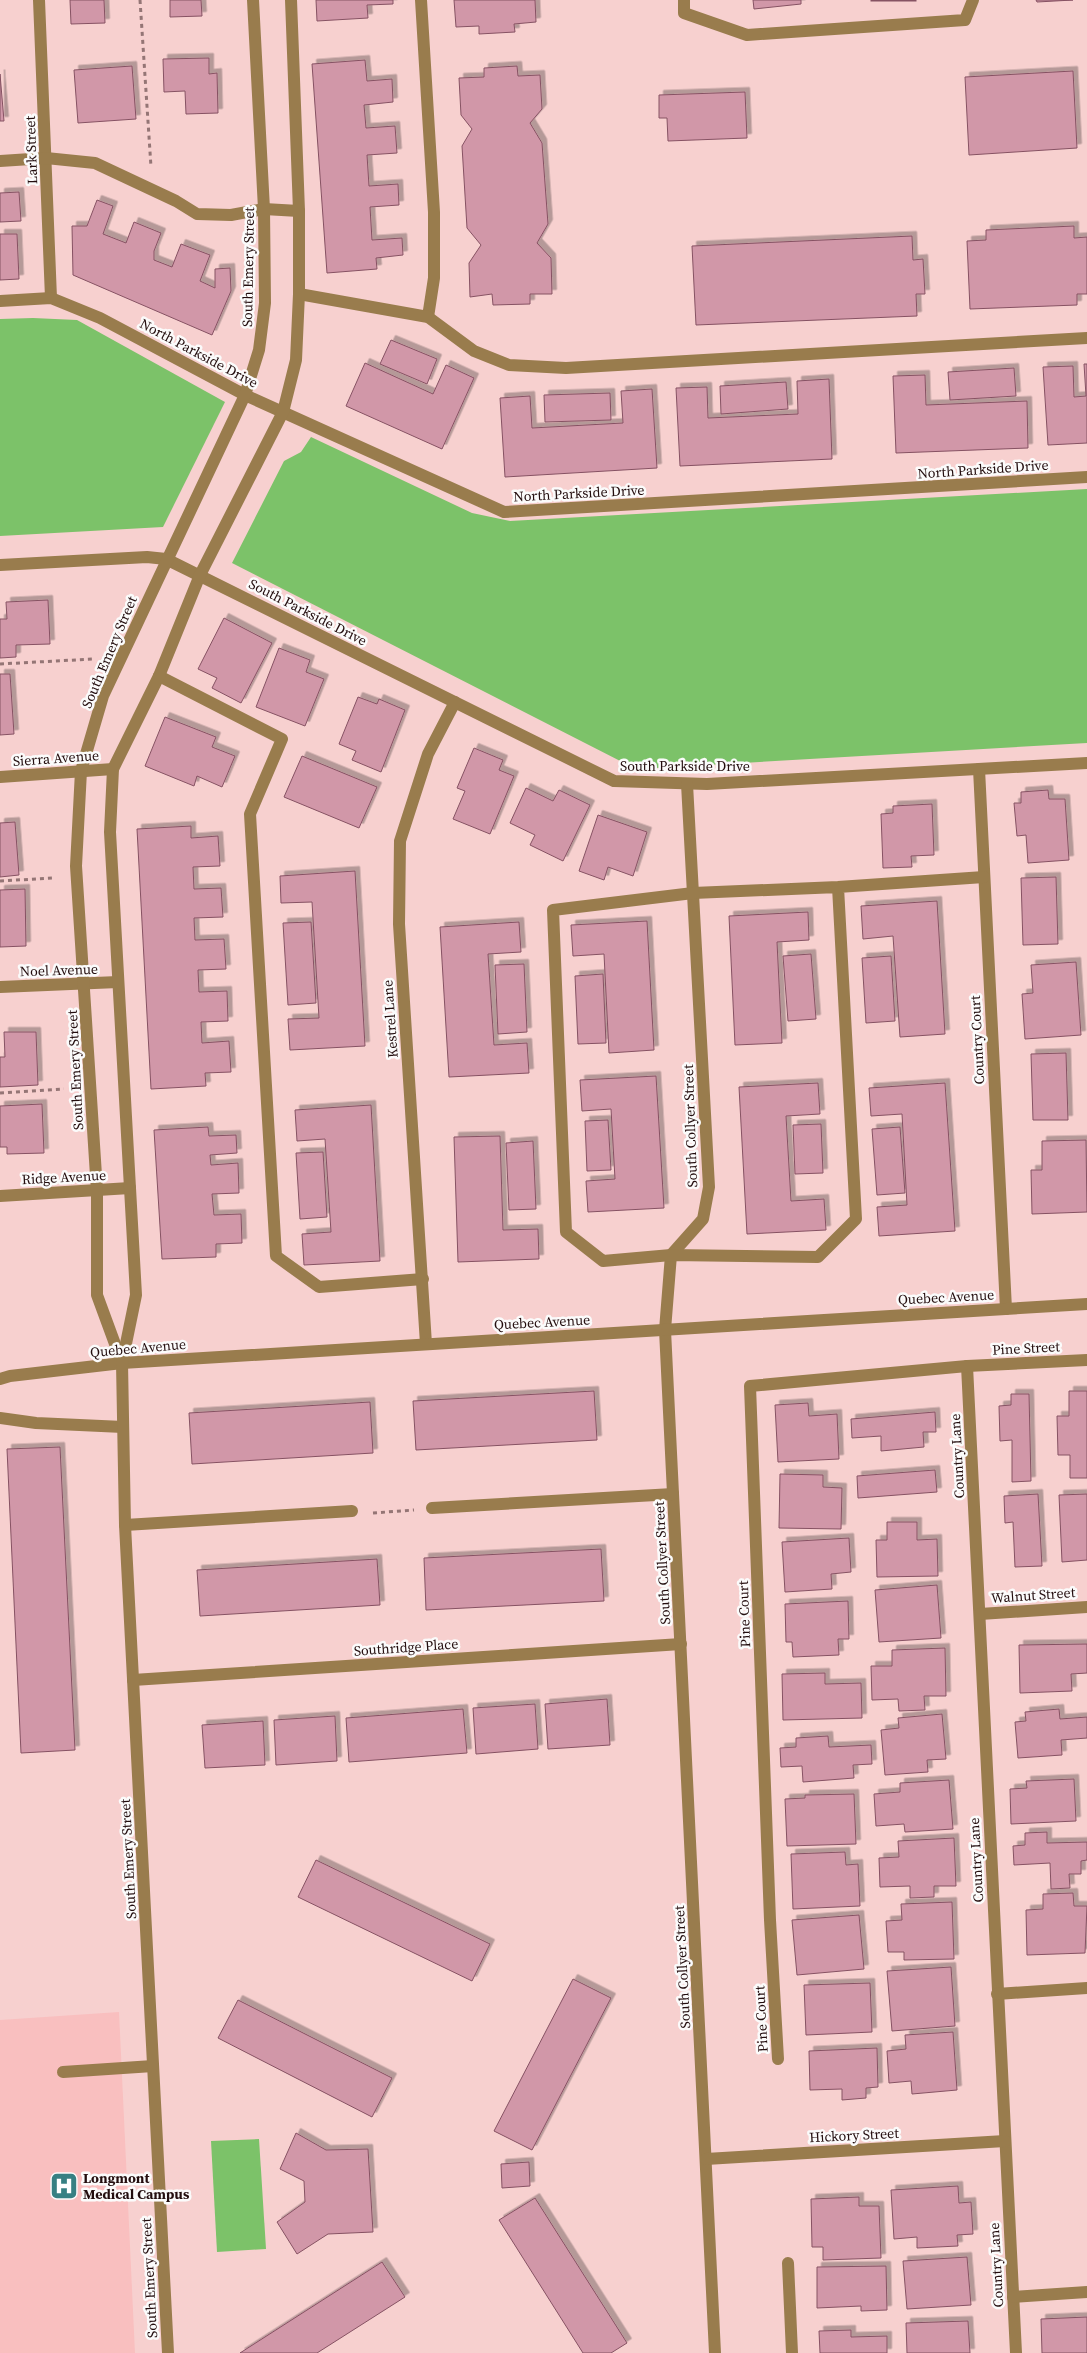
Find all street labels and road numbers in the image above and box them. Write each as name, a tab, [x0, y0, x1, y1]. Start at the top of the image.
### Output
street label: Lark Street	[20, 115, 42, 184]
street label: South Emery Street	[237, 206, 259, 327]
street label: North Parkside Drive	[136, 313, 262, 393]
street label: North Parkside Drive	[917, 454, 1049, 484]
street label: North Parkside Drive	[513, 480, 645, 506]
street label: South Parkside Drive	[246, 574, 370, 650]
street label: South Emery Street	[76, 592, 142, 711]
street label: Sierra Avenue	[12, 745, 100, 771]
street label: South Parkside Drive	[620, 756, 750, 776]
street label: Noel Avenue	[20, 959, 98, 981]
street label: Kestrel Lane	[377, 979, 403, 1059]
street label: Country Court	[965, 994, 989, 1085]
street label: South Emery Street	[62, 1009, 88, 1130]
street label: South Collyer Street	[678, 1064, 702, 1188]
street label: Ridge Avenue	[21, 1165, 107, 1189]
street label: Quebec Avenue	[897, 1284, 995, 1310]
street label: Quebec Avenue	[493, 1309, 591, 1335]
street label: Quebec Avenue	[89, 1334, 187, 1362]
street label: Pine Street	[992, 1336, 1061, 1360]
street label: Country Lane	[945, 1413, 969, 1499]
street label: South Collyer Street	[649, 1501, 675, 1625]
street label: Pine Court	[733, 1580, 755, 1648]
street label: Walnut Street	[990, 1582, 1076, 1608]
street label: Southridge Place	[353, 1633, 459, 1661]
street label: South Emery Street	[115, 1798, 141, 1919]
street label: Country Lane	[964, 1817, 988, 1903]
street label: South Collyer Street	[669, 1905, 695, 2029]
street label: Pine Court	[749, 1985, 773, 2053]
street label: Hickory Street	[809, 2123, 900, 2147]
street label: South Emery Street	[136, 2217, 162, 2338]
street label: Country Lane	[984, 2222, 1008, 2308]

